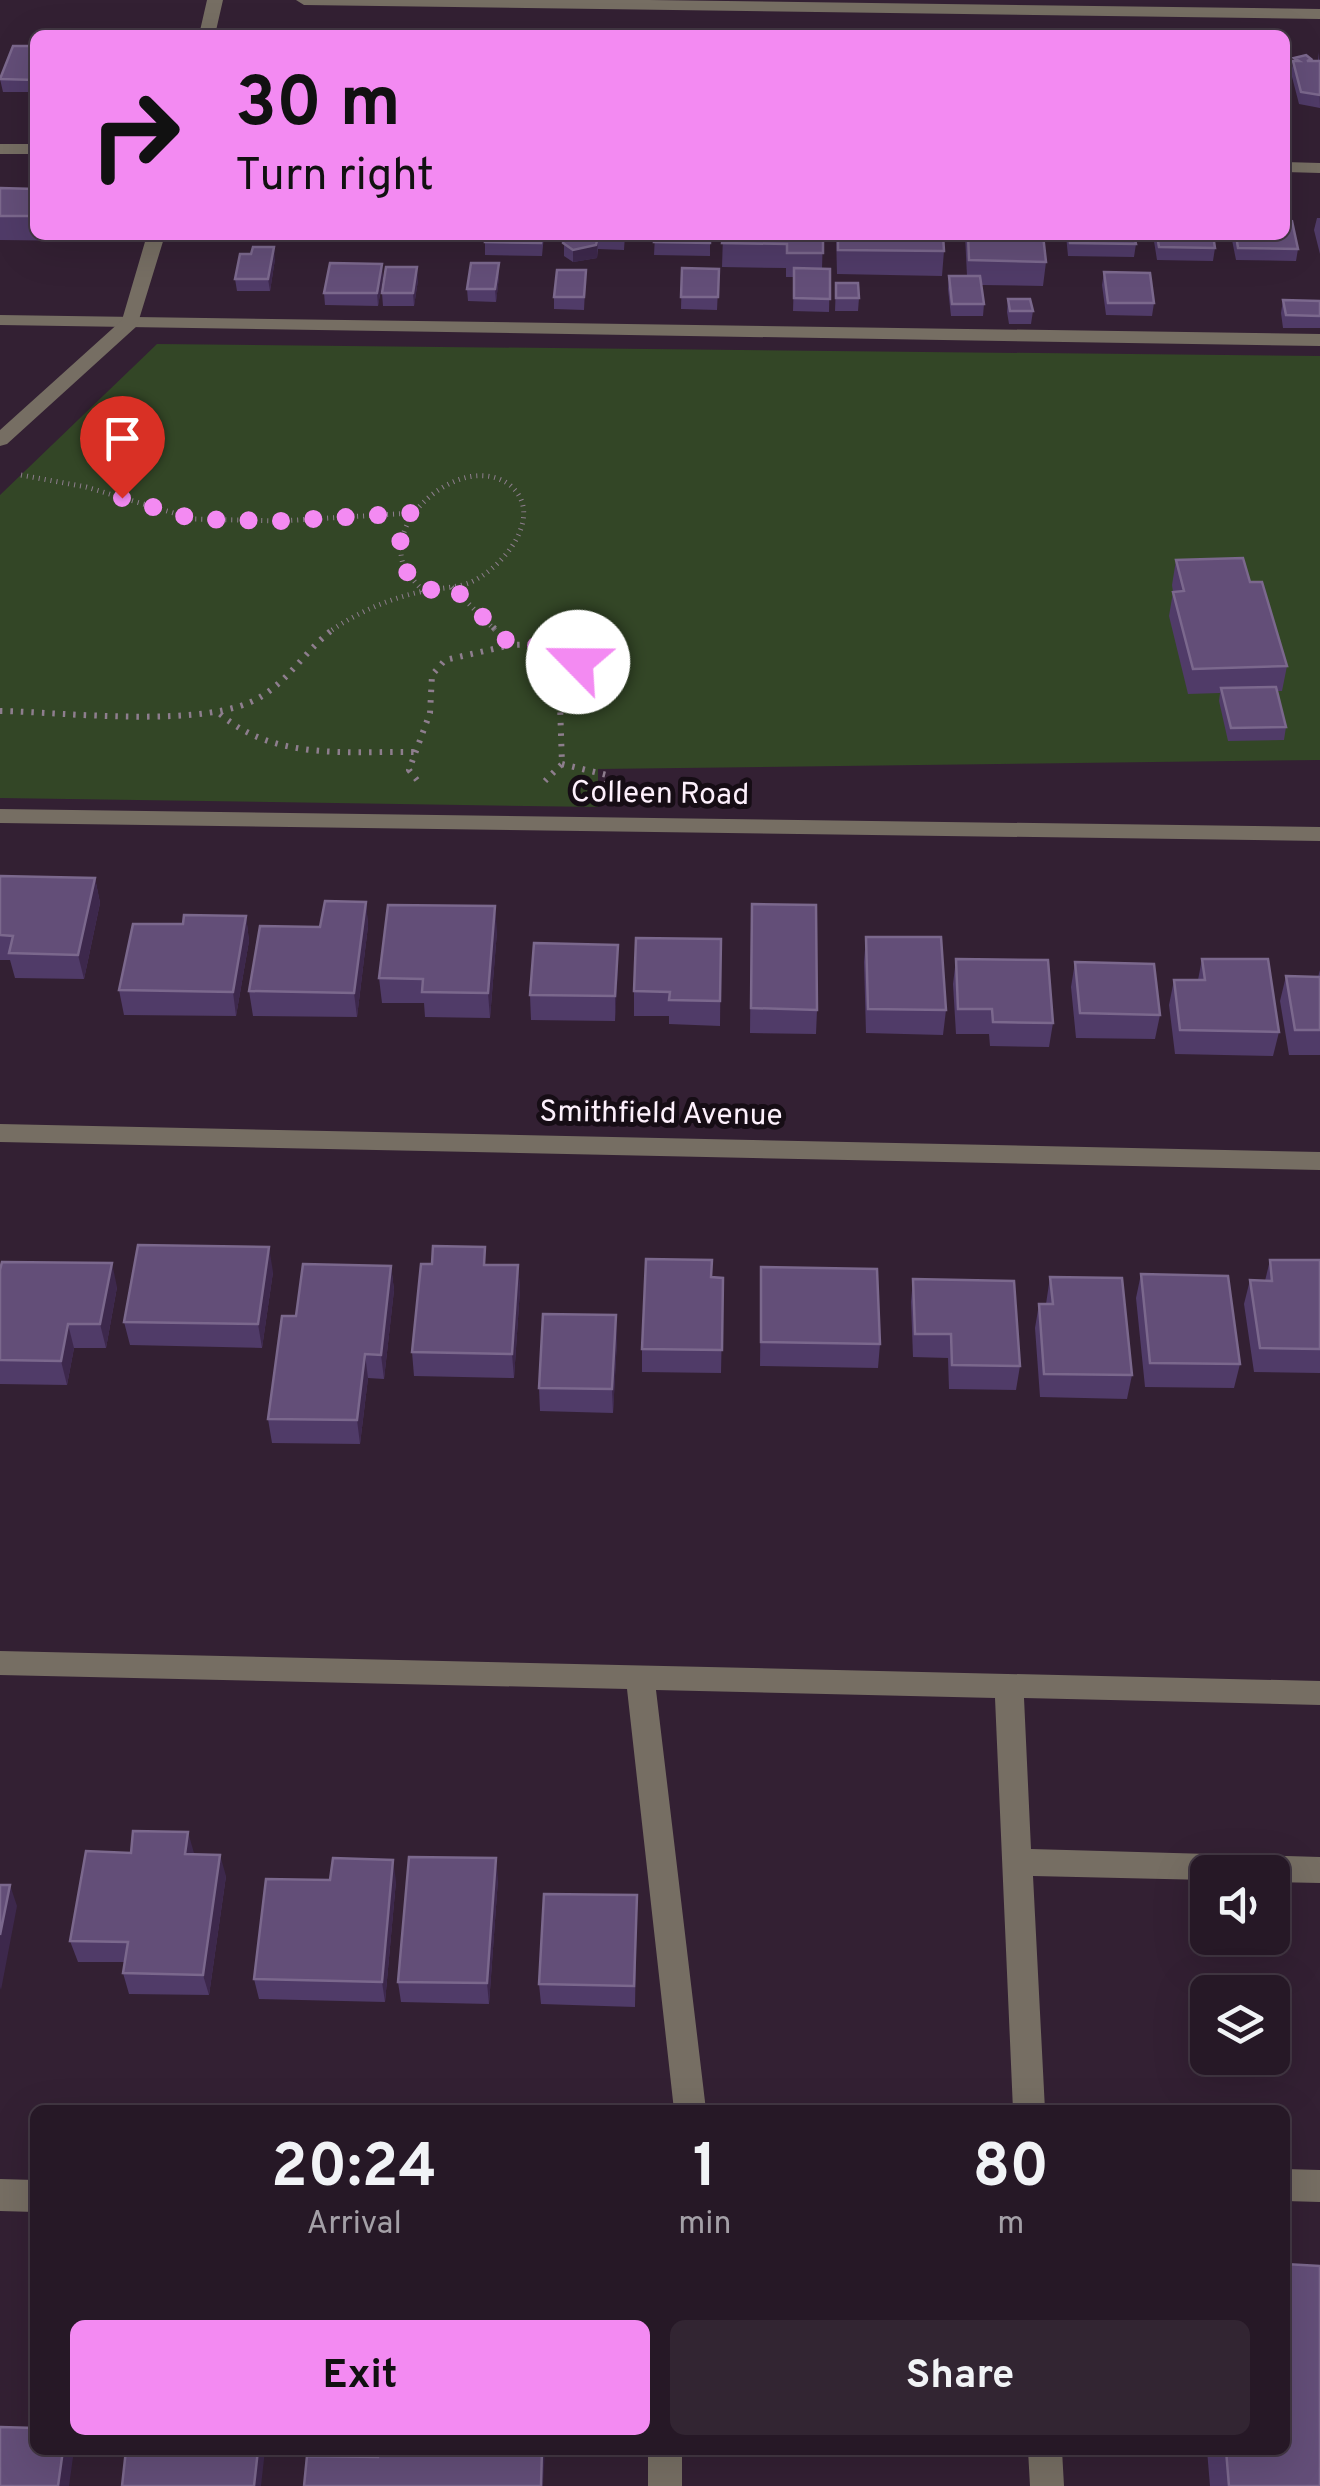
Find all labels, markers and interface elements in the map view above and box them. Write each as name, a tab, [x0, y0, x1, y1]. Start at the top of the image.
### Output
text: 30 m	[235, 62, 401, 151]
icon: right	[70, 70, 200, 200]
text: Turn right	[235, 149, 434, 206]
pin	[80, 396, 165, 499]
icon: arrive	[95, 411, 150, 466]
position arrow	[526, 610, 630, 714]
street label: Colleen Road	[570, 775, 750, 815]
street label: Smithfield Avenue	[539, 1094, 783, 1136]
map controls	[1190, 1855, 1290, 2075]
button: sound	[1190, 1855, 1290, 1955]
button: layers	[1190, 1975, 1290, 2075]
text: 20:24	[271, 2132, 437, 2208]
text: 1	[693, 2132, 717, 2208]
text: 80	[973, 2132, 1049, 2208]
text: Arrival	[306, 2205, 402, 2245]
text: min	[678, 2205, 731, 2245]
text: m	[997, 2205, 1024, 2245]
button: Exit	[70, 2320, 650, 2435]
button: Share	[670, 2320, 1250, 2435]

